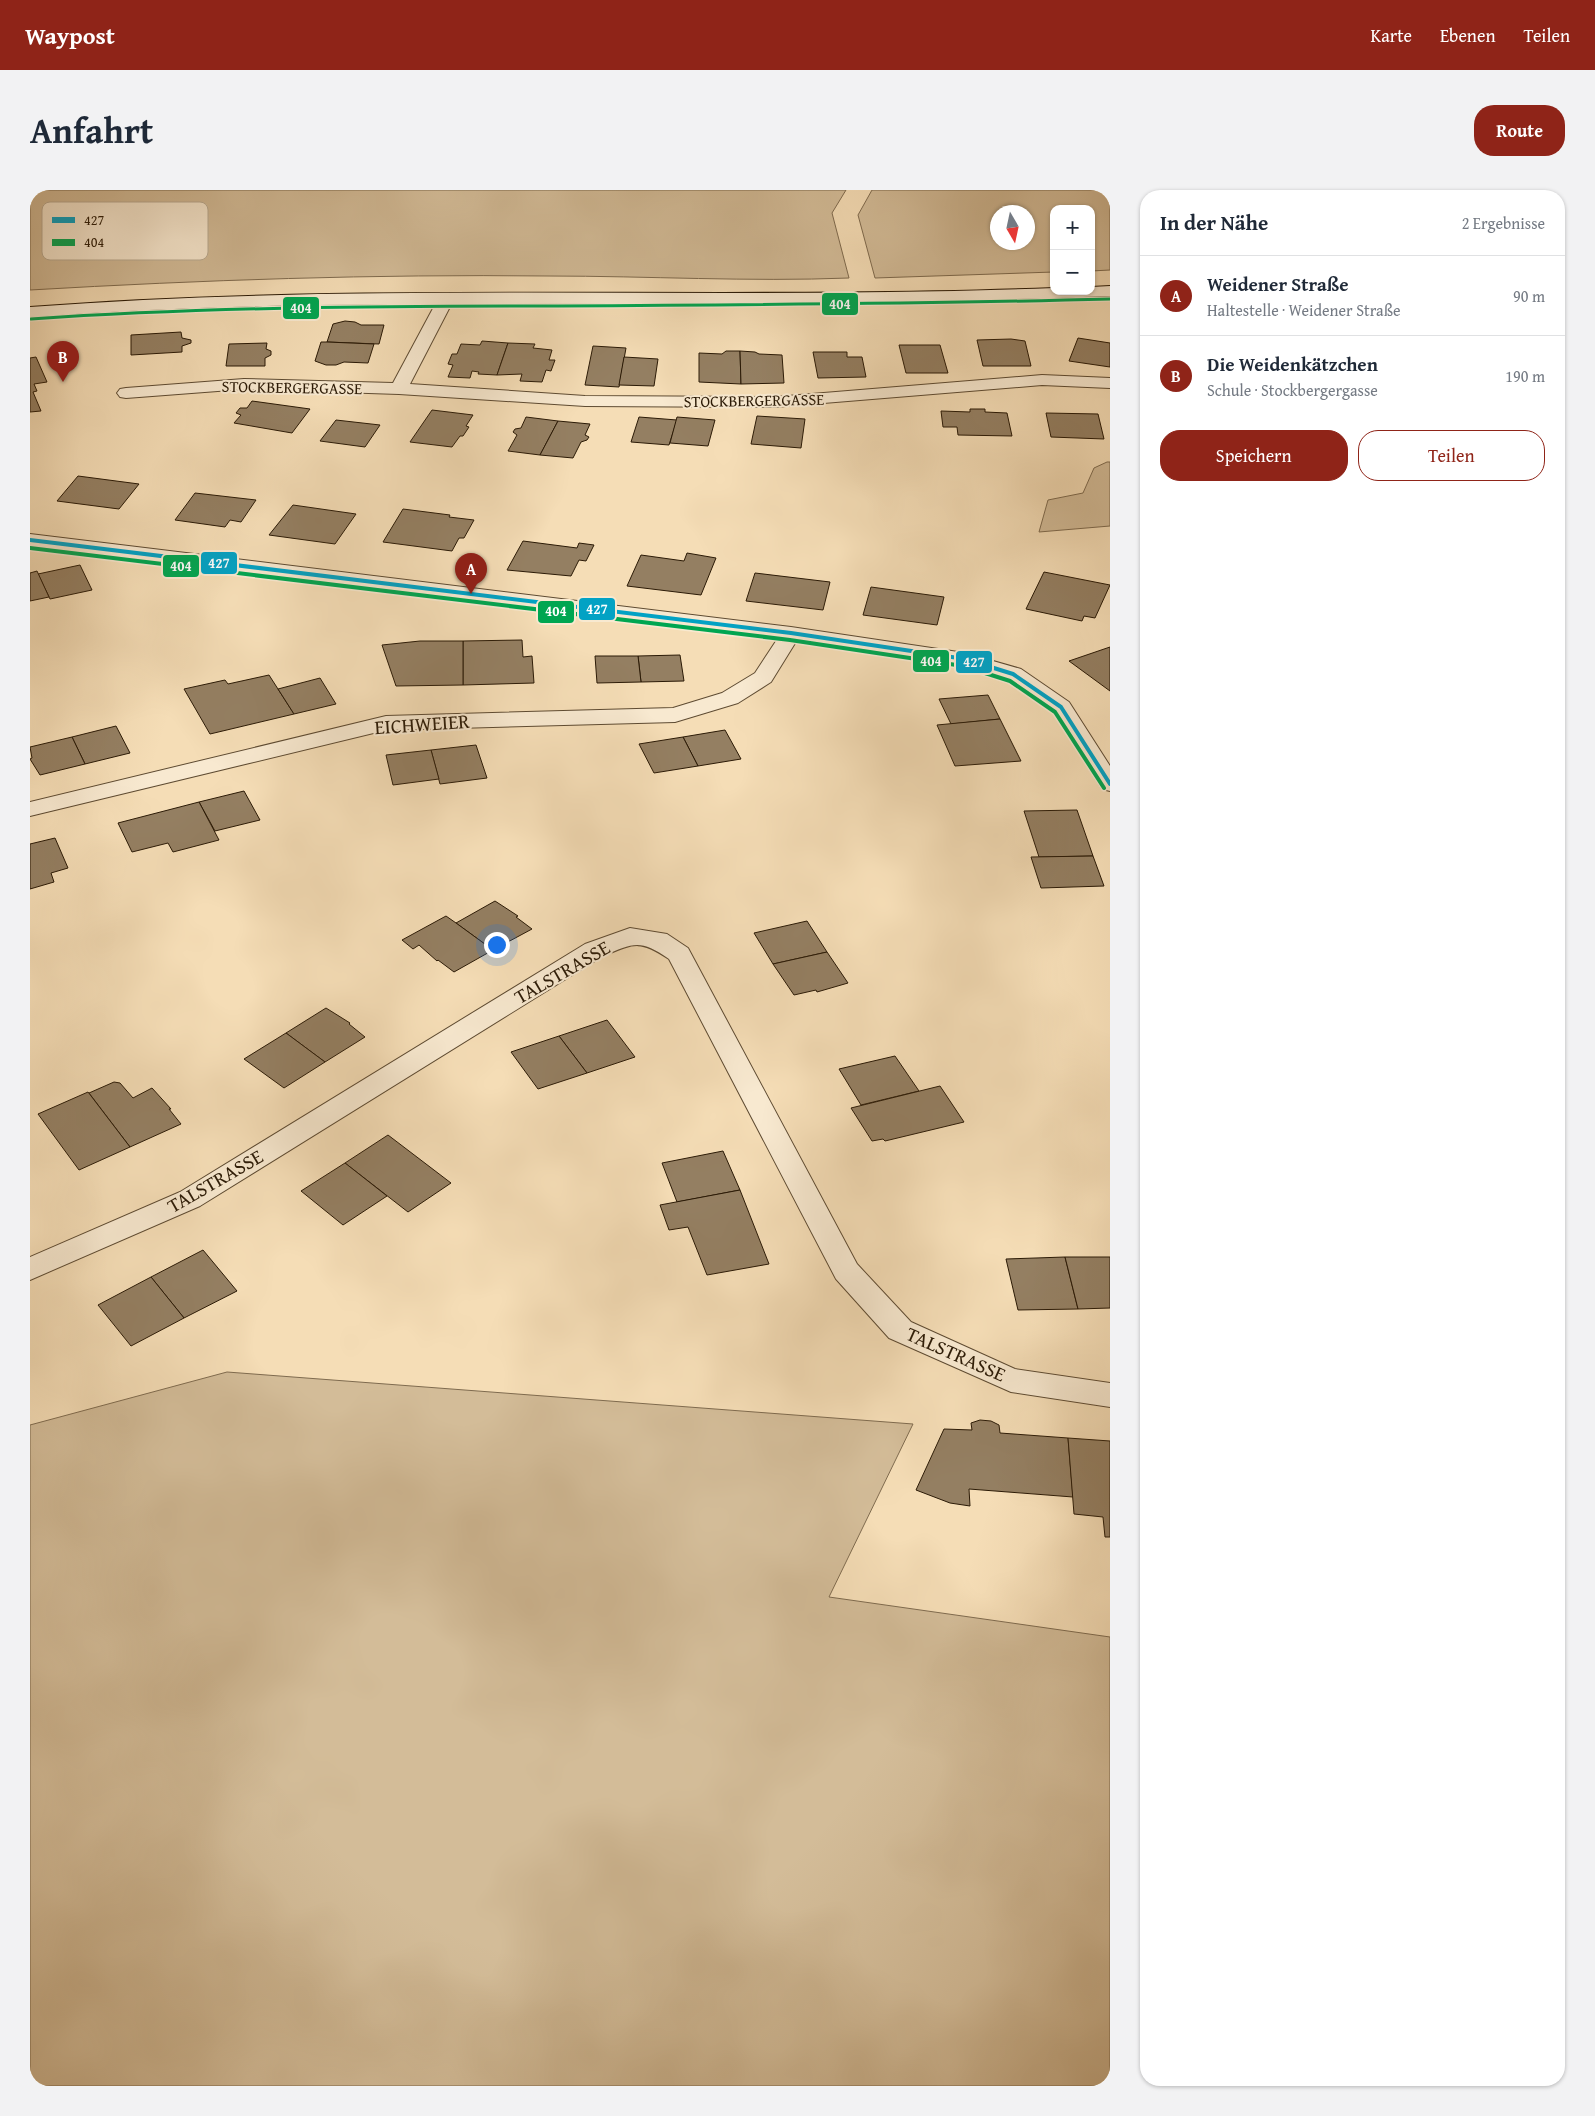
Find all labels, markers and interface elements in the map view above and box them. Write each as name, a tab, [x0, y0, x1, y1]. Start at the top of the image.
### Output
text: Waypost	[25, 18, 115, 53]
text: Karte	[1371, 22, 1412, 49]
text: Ebenen	[1440, 22, 1496, 49]
text: Teilen	[1524, 22, 1570, 49]
text: Anfahrt	[30, 105, 153, 156]
button: Route	[1474, 105, 1565, 156]
legend	[42, 202, 208, 260]
north arrow	[990, 205, 1035, 250]
map controls	[1050, 205, 1095, 295]
button: +	[1050, 205, 1095, 250]
text: In der Nähe	[1160, 207, 1268, 238]
text: 427	[84, 210, 104, 230]
text: 2 Ergebnisse	[1462, 211, 1545, 235]
text: 404	[84, 232, 104, 252]
button: −	[1050, 250, 1095, 295]
text: Weidener Straße	[1207, 270, 1348, 298]
text: A	[1171, 284, 1181, 308]
text: 90 m	[1513, 284, 1545, 308]
line badge: 404	[821, 292, 859, 316]
text: 404	[829, 294, 851, 314]
line badge: 404	[282, 296, 320, 320]
text: 404	[290, 298, 312, 318]
text: Haltestelle · Weidener Straße	[1207, 298, 1401, 322]
pin: B	[47, 341, 79, 382]
text: Die Weidenkätzchen	[1207, 350, 1378, 378]
text: B	[1171, 364, 1181, 388]
text: 190 m	[1505, 364, 1545, 388]
street label: STOCKBERGERGASSE	[221, 374, 363, 400]
text: Schule · Stockbergergasse	[1207, 378, 1378, 402]
street label: STOCKBERGERGASSE	[683, 387, 825, 413]
button: Speichern	[1160, 430, 1348, 481]
button: Teilen	[1358, 430, 1545, 481]
line badge: 427	[200, 551, 238, 575]
text: 427	[208, 553, 230, 573]
pin: A	[455, 553, 487, 594]
line badge: 404	[162, 554, 200, 578]
text: 404	[170, 556, 192, 576]
line badge: 427	[578, 597, 616, 621]
text: 427	[586, 599, 608, 619]
line badge: 404	[537, 600, 575, 624]
text: 404	[545, 601, 567, 621]
line badge: 404	[912, 649, 950, 673]
line badge: 427	[955, 650, 993, 674]
text: 404	[920, 651, 942, 671]
text: 427	[963, 652, 985, 672]
street label: EICHWEIER	[373, 706, 471, 741]
your location	[484, 932, 510, 958]
street label: TALSTRASSE	[509, 932, 615, 1011]
street label: TALSTRASSE	[162, 1141, 268, 1220]
street label: TALSTRASSE	[902, 1319, 1011, 1388]

